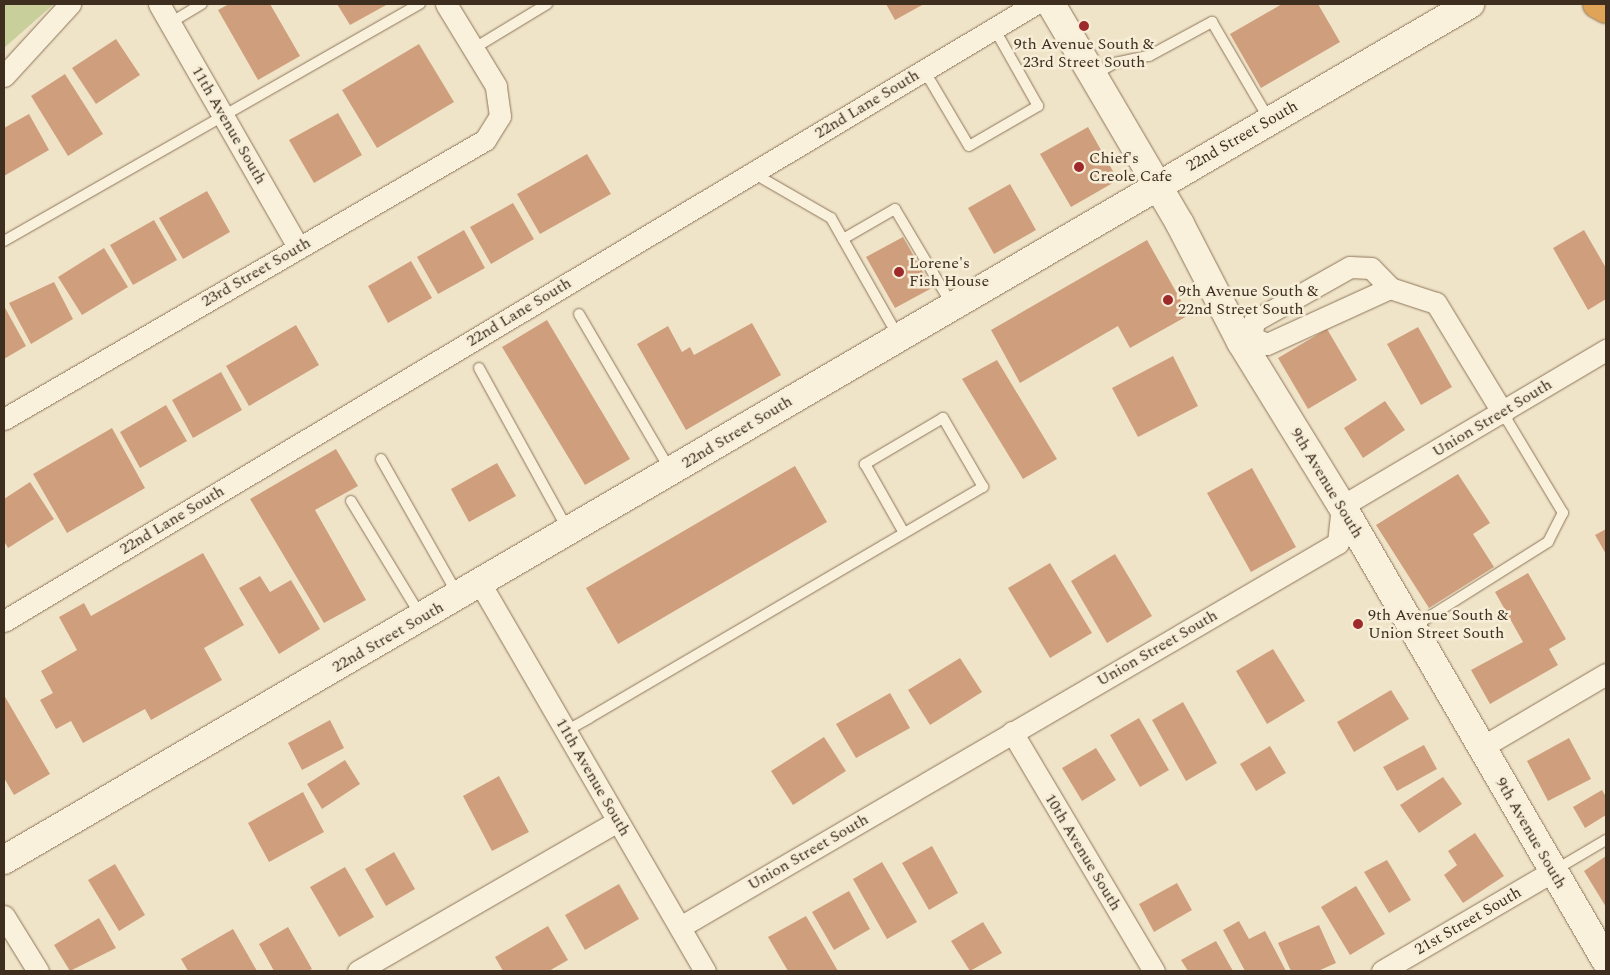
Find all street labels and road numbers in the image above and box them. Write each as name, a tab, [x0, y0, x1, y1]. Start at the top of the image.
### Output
street label: 11th Avenue South	[187, 63, 271, 187]
street label: 22nd Lane South	[811, 65, 923, 143]
street label: 22nd Street South	[1183, 96, 1301, 176]
street label: 23rd Street South	[198, 233, 314, 311]
street label: 22nd Lane South	[463, 273, 575, 351]
street label: Union Street South	[1429, 375, 1555, 461]
street label: 22nd Street South	[678, 391, 796, 473]
street label: 9th Avenue South	[1287, 424, 1367, 542]
street label: 22nd Lane South	[116, 481, 228, 559]
street label: 22nd Street South	[329, 597, 447, 677]
street label: Union Street South	[1093, 606, 1221, 690]
street label: 11th Avenue South	[551, 715, 635, 839]
street label: 9th Avenue South	[1491, 774, 1571, 892]
street label: 10th Avenue South	[1040, 790, 1126, 914]
street label: Union Street South	[744, 810, 872, 894]
street label: 21st Street South	[1411, 883, 1525, 959]

